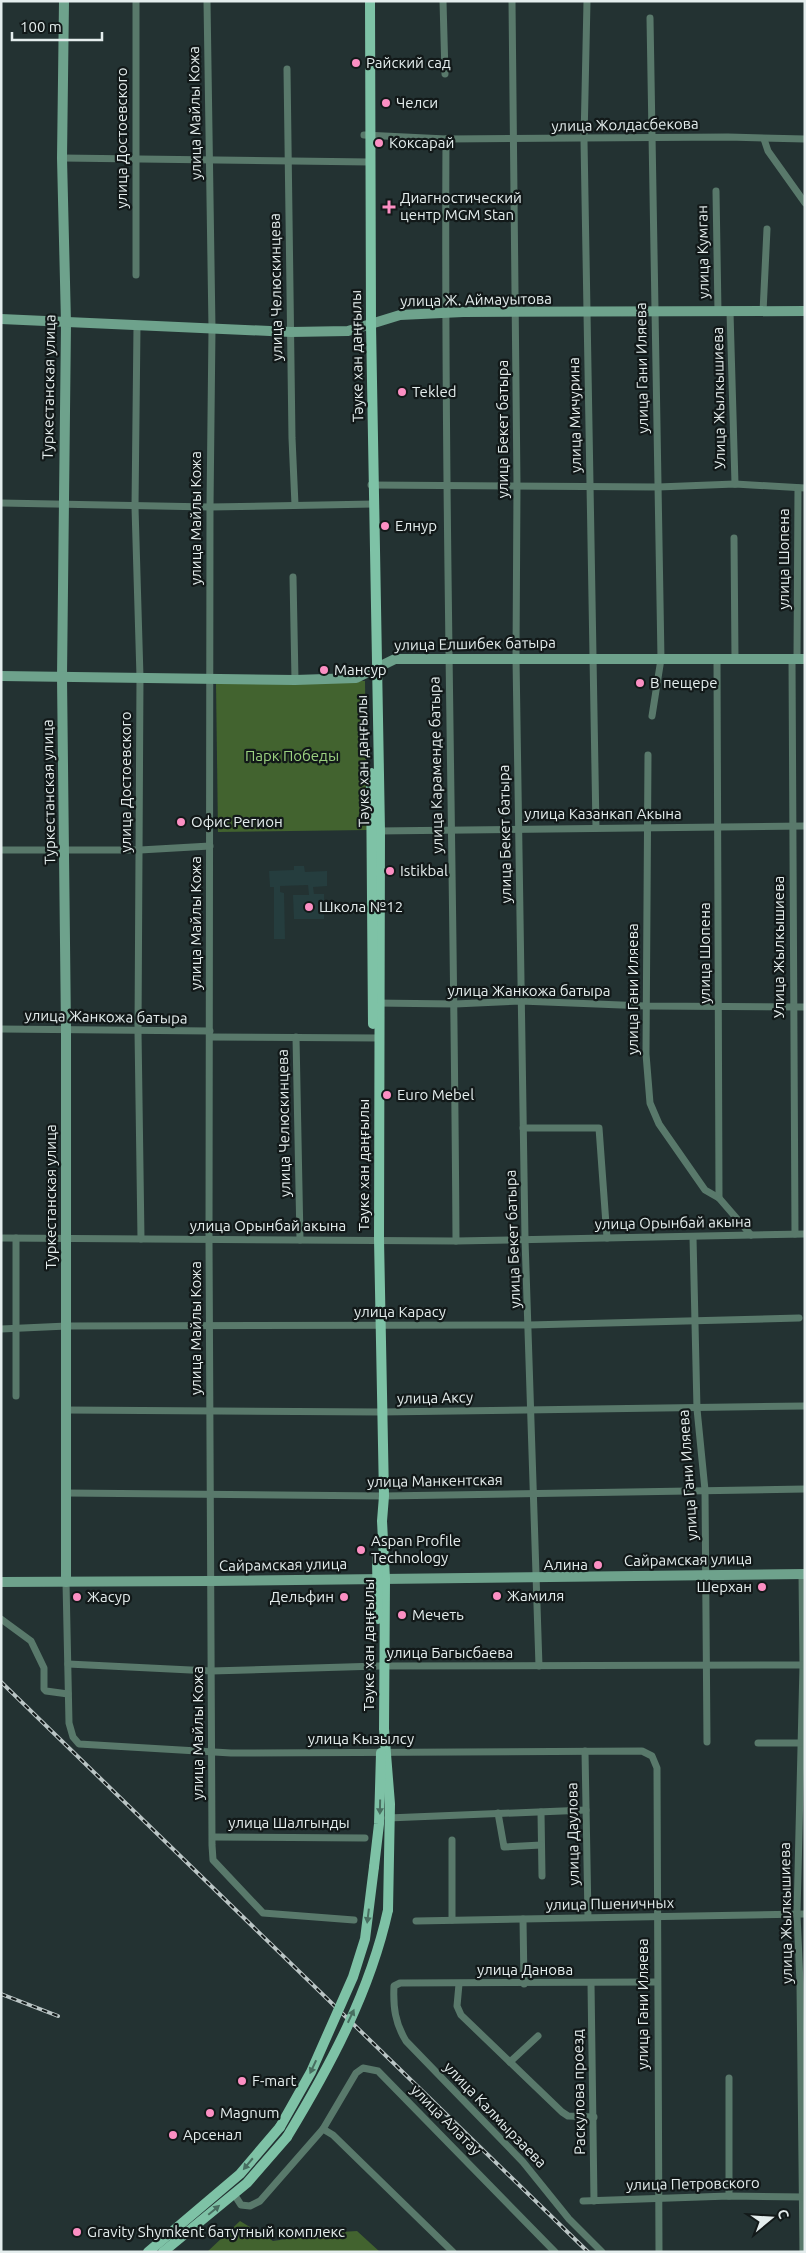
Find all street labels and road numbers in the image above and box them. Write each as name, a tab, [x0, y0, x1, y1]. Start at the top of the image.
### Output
street label: улица Майлы Кожа	[185, 46, 204, 180]
street label: улица Достоевского	[113, 68, 130, 208]
street label: улица Жолдасбекова	[551, 115, 699, 134]
street label: улица Кумган	[693, 205, 712, 299]
street label: улица Челюскинцева	[266, 213, 285, 361]
street label: Тәуке хан даңғылы	[347, 290, 366, 422]
street label: улица Ж. Аймауытова	[400, 290, 552, 309]
street label: улица Гани Иляева	[632, 302, 651, 434]
street label: Туркестанская улица	[39, 314, 58, 460]
street label: Улица Жылкышиева	[709, 327, 728, 469]
street label: улица Мичурина	[565, 357, 584, 473]
street label: улица Бекет батыра	[494, 360, 511, 498]
street label: улица Майлы Кожа	[187, 451, 204, 585]
street label: улица Шопена	[775, 508, 792, 610]
street label: улица Елшибек батыра	[394, 634, 556, 653]
street label: улица Караменде батыра	[425, 676, 446, 854]
street label: Тәуке хан даңғылы	[353, 695, 372, 827]
street label: улица Достоевского	[117, 712, 134, 852]
street label: Туркестанская улица	[39, 719, 58, 865]
street label: улица Бекет батыра	[495, 765, 514, 903]
street label: улица Казанкап Акына	[524, 805, 682, 822]
street label: улица Майлы Кожа	[187, 856, 204, 990]
street label: Улица Жылкышиева	[770, 876, 787, 1018]
street label: улица Шопена	[696, 902, 713, 1004]
street label: улица Гани Иляева	[624, 923, 641, 1055]
street label: улица Жанкожа батыра	[448, 982, 610, 999]
street label: улица Жанкожа батыра	[24, 1007, 188, 1026]
street label: улица Челюскинцева	[274, 1049, 293, 1197]
street label: Тәуке хан даңғылы	[355, 1099, 372, 1231]
street label: Туркестанская улица	[42, 1124, 59, 1270]
street label: улица Бекет батыра	[502, 1169, 523, 1309]
street label: улица Орынбай акына	[595, 1213, 751, 1232]
street label: улица Орынбай акына	[190, 1217, 346, 1234]
street label: улица Майлы Кожа	[187, 1261, 204, 1395]
street label: улица Карасу	[354, 1303, 446, 1320]
street label: улица Аксу	[397, 1388, 473, 1407]
street label: улица Гани Иляева	[674, 1409, 701, 1541]
street label: улица Манкентская	[367, 1471, 503, 1490]
street label: Сайрамская улица	[624, 1550, 752, 1569]
street label: Сайрамская улица	[219, 1555, 347, 1574]
street label: Тәуке хан даңғылы	[360, 1579, 377, 1711]
street label: улица Багысбаева	[387, 1644, 513, 1661]
street label: улица Майлы Кожа	[189, 1666, 206, 1800]
street label: улица Кызылсу	[308, 1730, 414, 1747]
street label: улица Даулова	[563, 1782, 582, 1886]
street label: улица Шалгынды	[228, 1814, 350, 1831]
street label: улица Жылкышиева	[776, 1842, 795, 1984]
street label: улица Пшеничных	[546, 1894, 675, 1913]
street label: улица Гани Иляева	[634, 1938, 651, 2070]
street label: улица Данова	[477, 1961, 573, 1978]
street label: Раскулова проезд	[569, 2029, 588, 2155]
street label: улица Калмырзаева	[441, 2058, 550, 2171]
street label: улица Алатау	[408, 2081, 485, 2158]
street label: улица Петровского	[626, 2174, 760, 2193]

